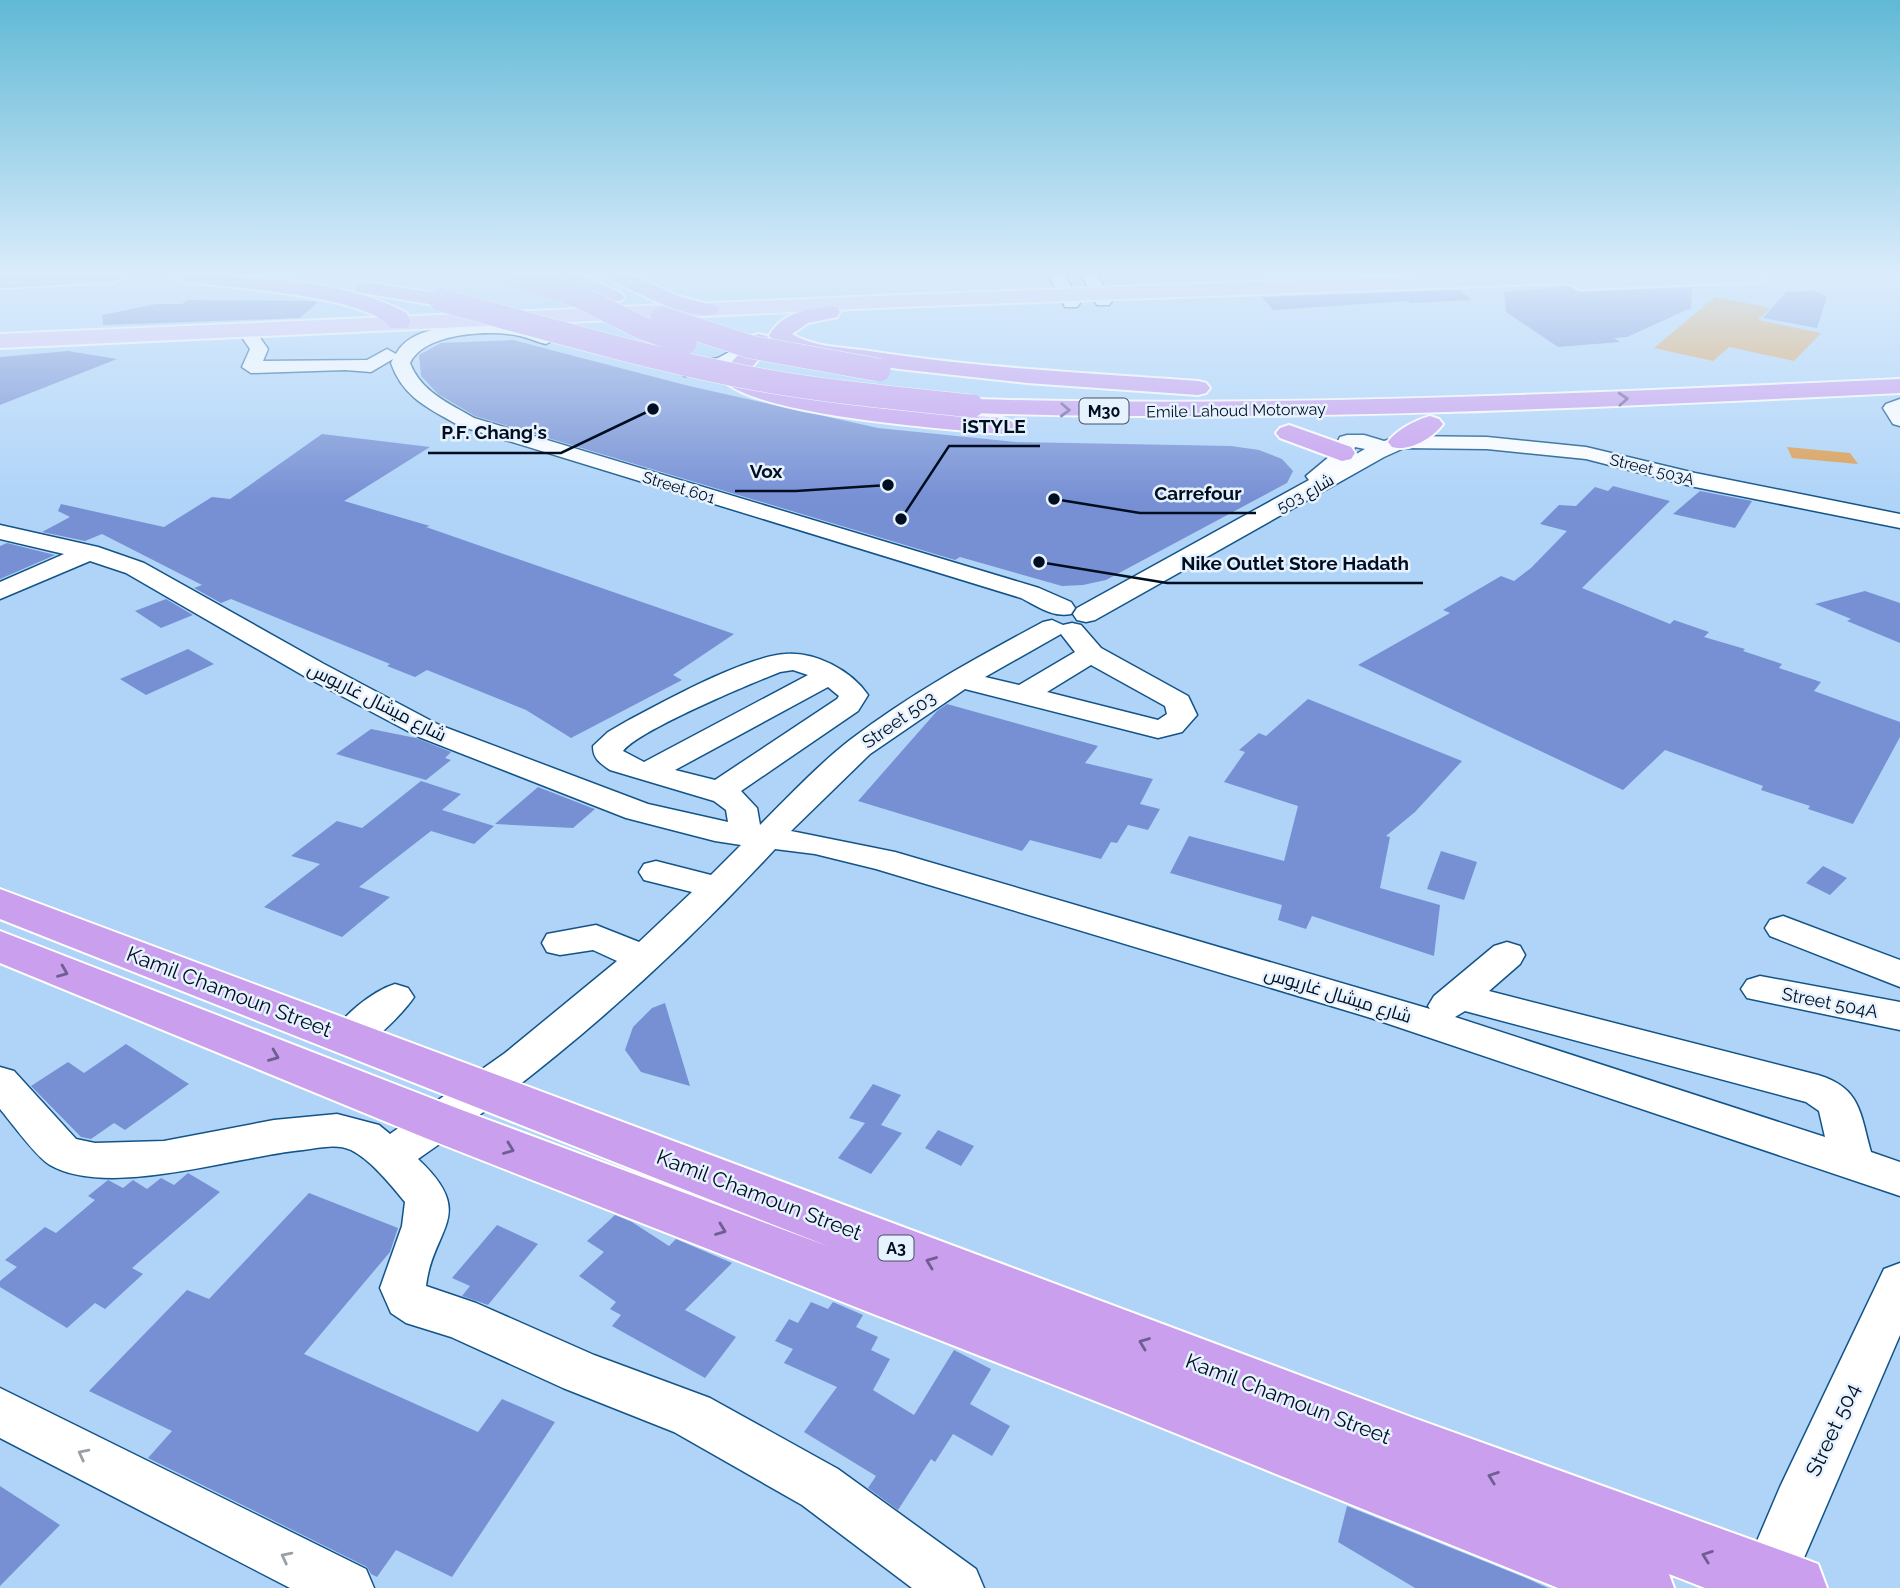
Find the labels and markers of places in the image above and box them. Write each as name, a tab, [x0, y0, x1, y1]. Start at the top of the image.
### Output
callout: iSTYLE	[949, 406, 1040, 446]
callout: P.F. Chang's	[428, 413, 561, 453]
callout: Vox	[735, 451, 796, 491]
callout: Carrefour	[1140, 473, 1256, 513]
callout: Nike Outlet Store Hadath	[1167, 543, 1423, 583]

